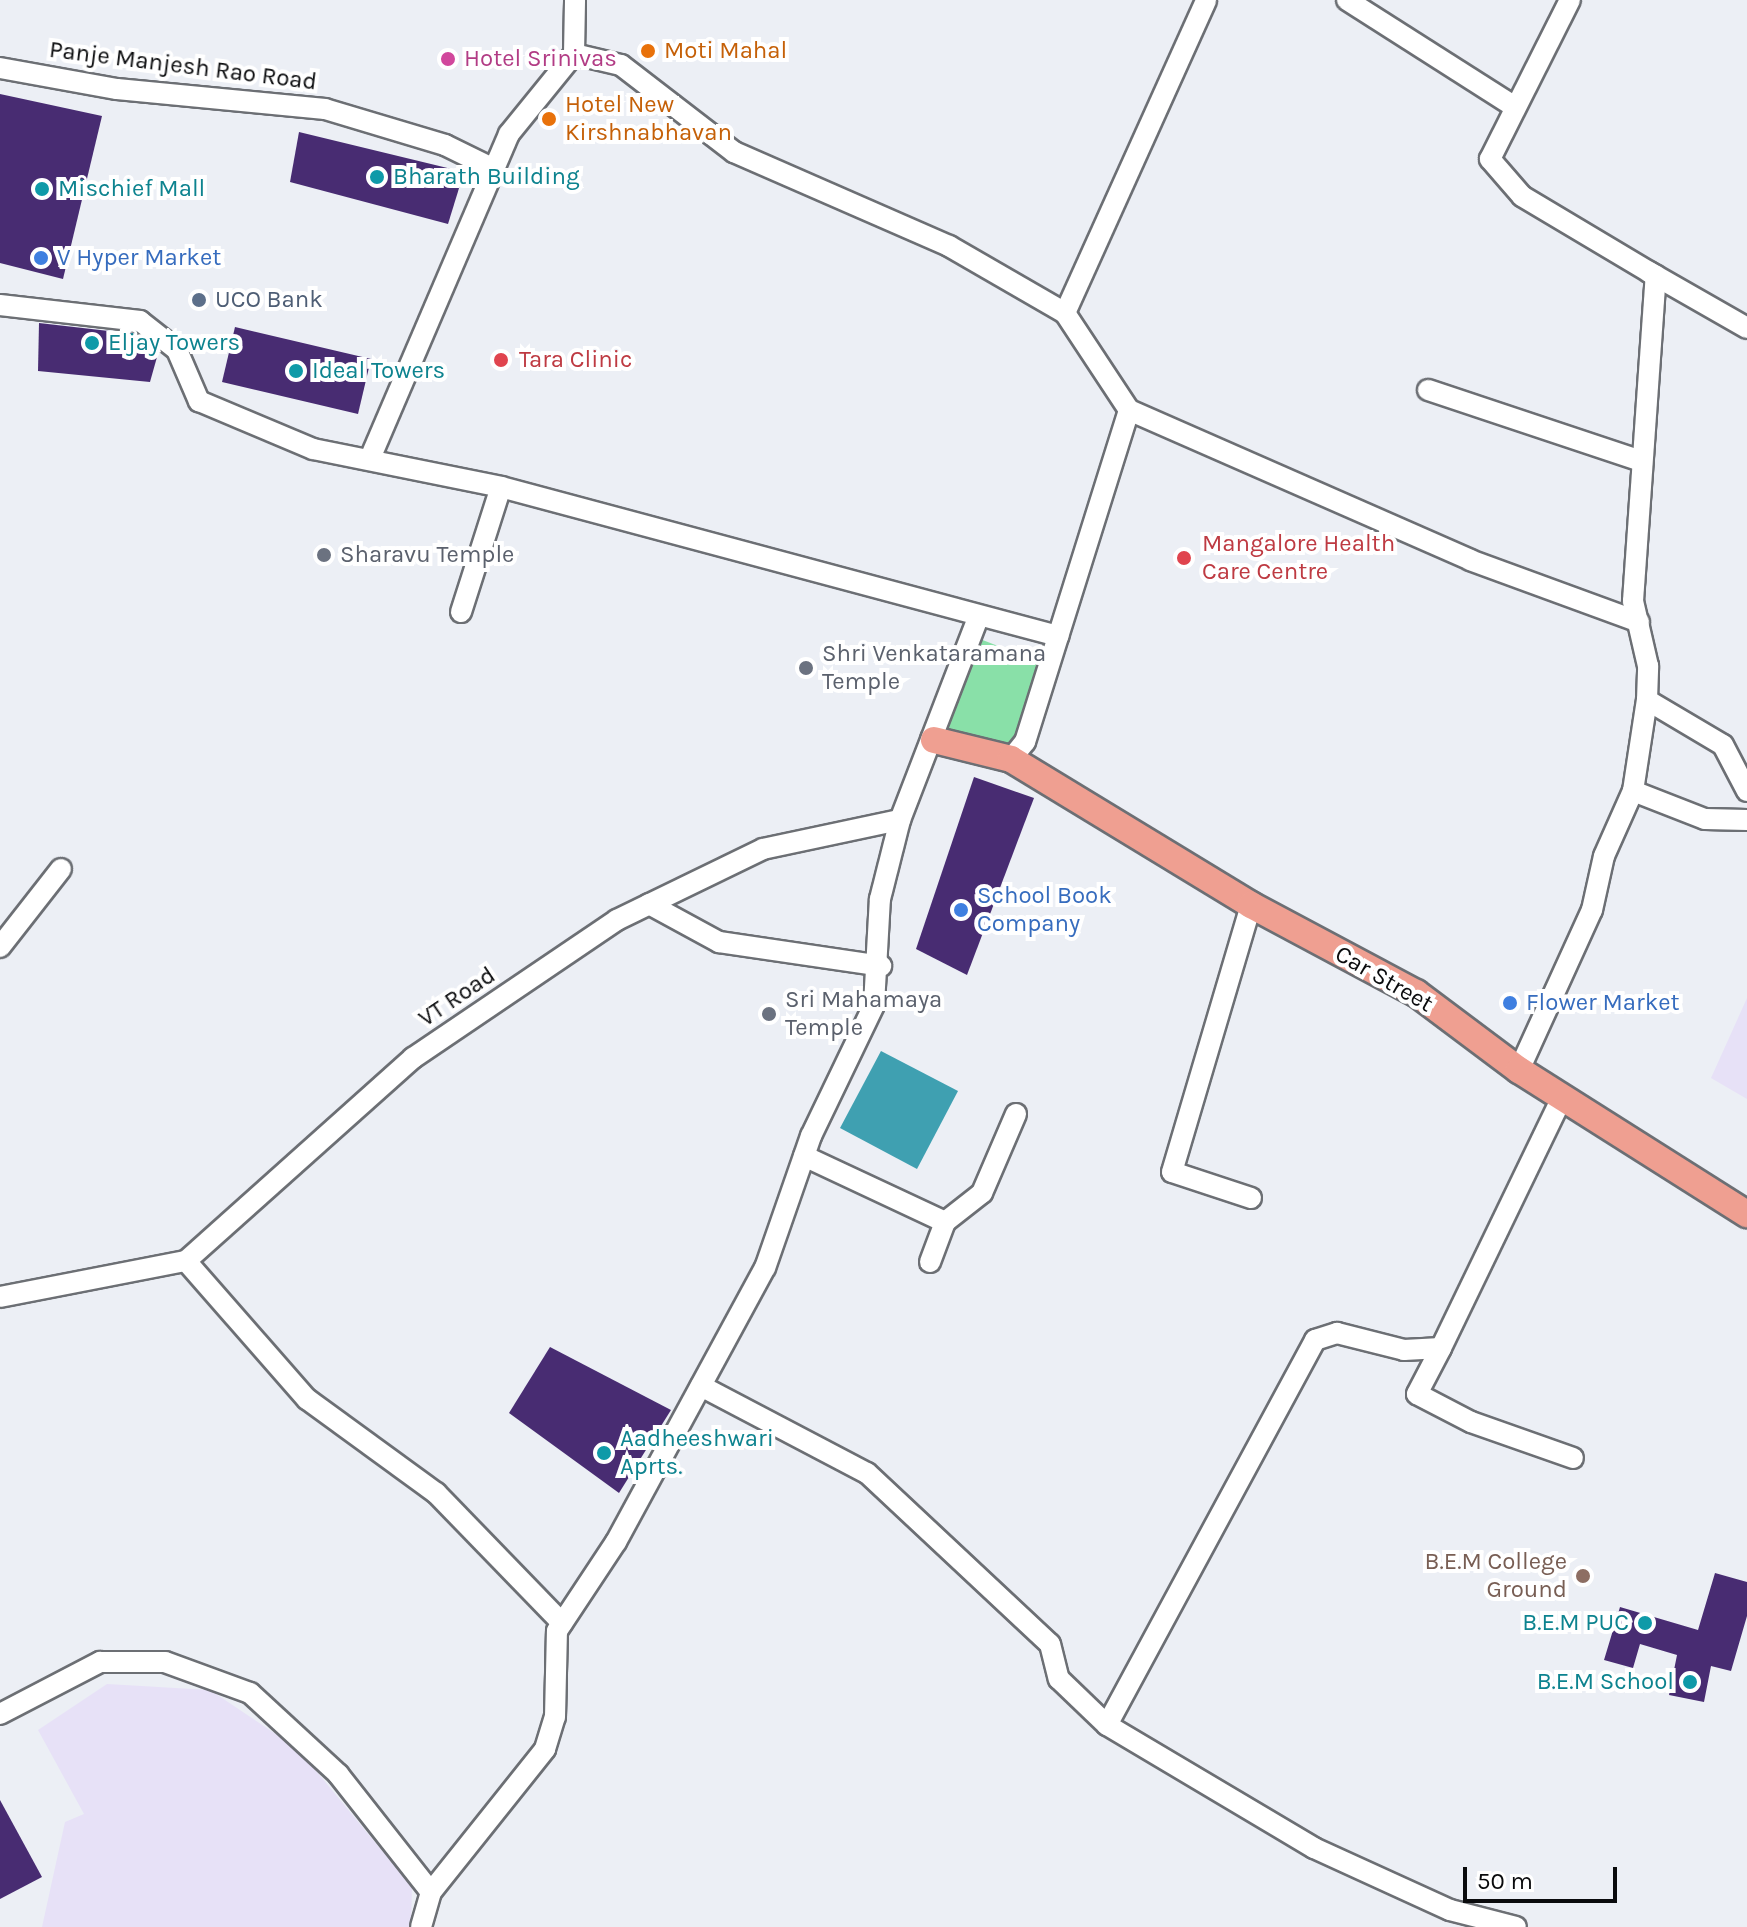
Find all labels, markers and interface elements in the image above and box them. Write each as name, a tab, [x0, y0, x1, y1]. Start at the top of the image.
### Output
street label: Panje Manjesh Rao Road	[48, 35, 318, 97]
place label: Moti Mahal	[664, 37, 787, 65]
marker: Moti Mahal	[639, 42, 657, 60]
place label: Hotel Srinivas	[464, 45, 617, 73]
marker: Hotel Srinivas	[439, 50, 457, 68]
place label: Hotel New Kirshnabhavan	[565, 91, 732, 147]
marker: Hotel New Kirshnabhavan	[540, 110, 558, 128]
place label: Bharath Building	[393, 163, 579, 191]
marker: Bharath Building	[368, 168, 386, 186]
place label: Mischief Mall	[58, 175, 205, 203]
marker: Mischief Mall	[33, 180, 51, 198]
place label: V Hyper Market	[57, 244, 221, 272]
marker: V Hyper Market	[32, 249, 50, 267]
place label: UCO Bank	[215, 286, 323, 314]
marker: UCO Bank	[190, 291, 208, 309]
place label: Eljay Towers	[108, 329, 240, 357]
marker: Eljay Towers	[83, 334, 101, 352]
place label: Tara Clinic	[519, 346, 632, 374]
marker: Tara Clinic	[490, 349, 512, 371]
place label: Ideal Towers	[312, 357, 445, 385]
marker: Ideal Towers	[287, 362, 305, 380]
place label: Mangalore Health Care Centre	[1202, 530, 1395, 586]
place label: Sharavu Temple	[340, 541, 514, 569]
marker: Sharavu Temple	[315, 546, 333, 564]
marker: Mangalore Health Care Centre	[1173, 547, 1195, 569]
place label: Shri Venkataramana Temple	[822, 640, 1046, 696]
marker: Shri Venkataramana Temple	[797, 659, 815, 677]
place label: School Book Company	[977, 882, 1112, 938]
marker: School Book Company	[952, 901, 970, 919]
street label: Car Street	[1330, 939, 1438, 1019]
street label: VT Road	[413, 961, 501, 1033]
place label: Sri Mahamaya Temple	[785, 986, 942, 1042]
place label: Flower Market	[1526, 989, 1680, 1017]
marker: Flower Market	[1501, 994, 1519, 1012]
marker: Sri Mahamaya Temple	[760, 1005, 778, 1023]
place label: Aadheeshwari Aprts.	[620, 1425, 774, 1481]
marker: Aadheeshwari Aprts.	[595, 1444, 613, 1462]
place label: B.E.M College Ground	[1425, 1548, 1567, 1604]
marker: B.E.M College Ground	[1574, 1567, 1592, 1585]
place label: B.E.M PUC	[1522, 1609, 1629, 1637]
marker: B.E.M PUC	[1636, 1614, 1654, 1632]
place label: B.E.M School	[1537, 1668, 1674, 1696]
marker: B.E.M School	[1681, 1673, 1699, 1691]
scale bar	[1467, 1851, 1621, 1901]
text: 50 m	[1477, 1867, 1533, 1895]

